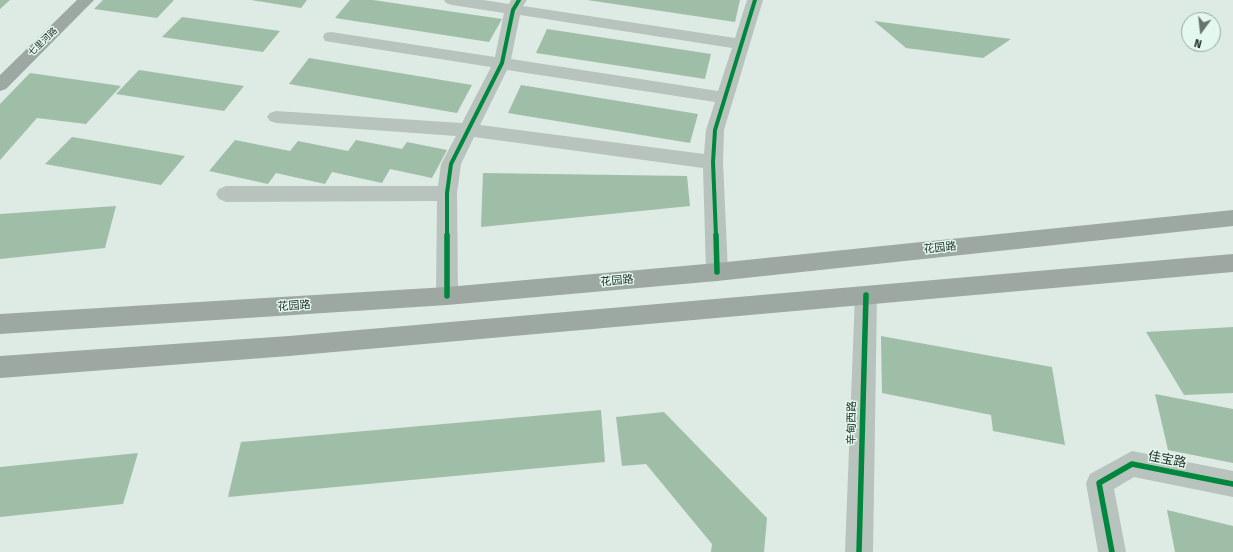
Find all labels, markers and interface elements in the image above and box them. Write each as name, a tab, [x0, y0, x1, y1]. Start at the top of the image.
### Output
north arrow	[1181, 12, 1221, 52]
street label: 七里河路	[26, 26, 60, 58]
text: N	[1193, 36, 1203, 50]
street label: 花园路	[923, 240, 957, 256]
street label: 花园路	[600, 273, 634, 289]
street label: 花园路	[277, 298, 311, 314]
street label: 辛甸西路	[845, 401, 859, 445]
street label: 佳宝路	[1146, 449, 1188, 471]

